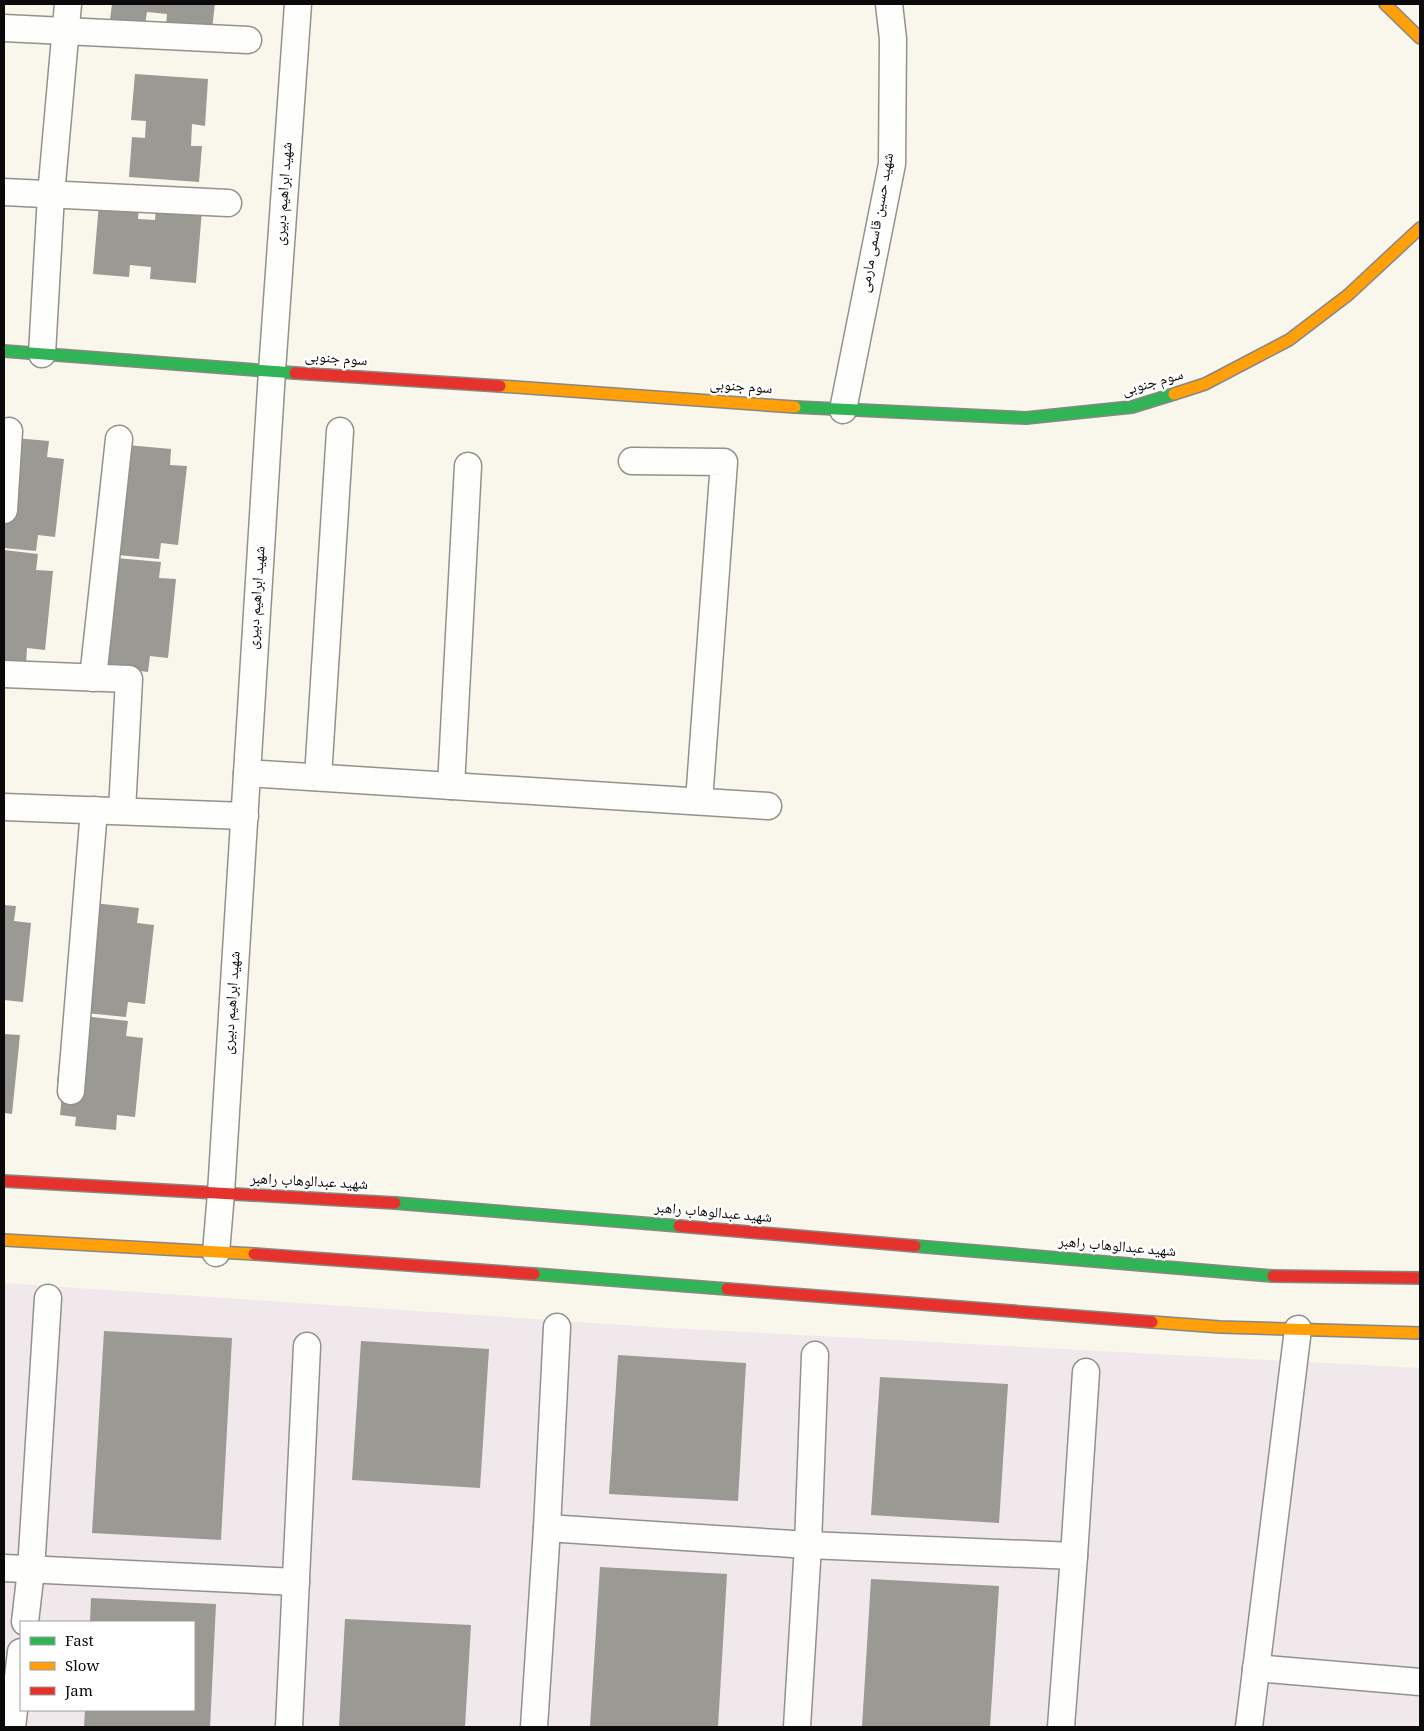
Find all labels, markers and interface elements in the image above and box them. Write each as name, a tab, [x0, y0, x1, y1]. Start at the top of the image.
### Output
street label: شهید ابراهیم دبیری	[268, 141, 302, 247]
street label: شهید حسین قاسمی مارمی	[853, 151, 903, 295]
street label: سوم جنوبی	[304, 345, 368, 375]
street label: سوم جنوبی	[1119, 363, 1187, 405]
street label: سوم جنوبی	[709, 373, 773, 403]
street label: شهید ابراهیم دبیری	[241, 545, 275, 651]
street label: شهید ابراهیم دبیری	[216, 950, 250, 1056]
street label: شهید عبدالوهاب راهبر	[248, 1167, 369, 1199]
street label: شهید عبدالوهاب راهبر	[652, 1196, 773, 1232]
street label: شهید عبدالوهاب راهبر	[1056, 1230, 1177, 1266]
legend	[20, 1621, 195, 1711]
text: Fast	[65, 1630, 94, 1656]
text: Slow	[65, 1655, 99, 1681]
text: Jam	[64, 1680, 93, 1706]

